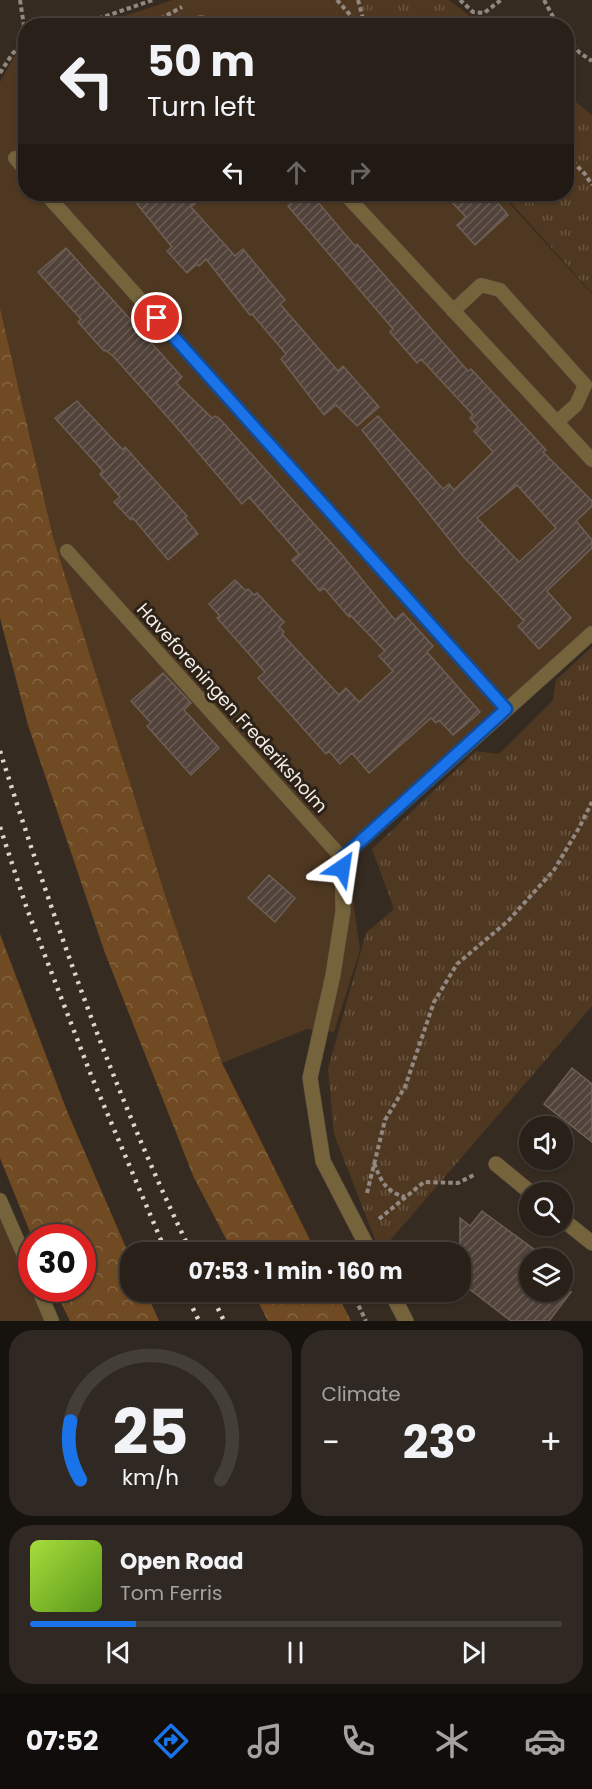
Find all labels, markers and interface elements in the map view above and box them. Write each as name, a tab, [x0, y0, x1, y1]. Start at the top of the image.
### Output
text: 50 m	[147, 32, 255, 91]
icon: left	[48, 42, 126, 120]
text: Turn left	[147, 88, 256, 125]
icon: left	[217, 156, 250, 189]
icon: ahead	[280, 156, 313, 189]
icon: right	[343, 156, 376, 189]
pin	[131, 292, 182, 343]
icon: arrive	[140, 301, 173, 334]
street label: Haveforeningen Frederiksholm	[131, 597, 333, 818]
position arrow	[310, 836, 374, 900]
map controls	[519, 1116, 573, 1302]
button: sound	[519, 1116, 573, 1170]
button: search	[519, 1182, 573, 1236]
speed limit sign: 30	[18, 1224, 96, 1302]
button: layers	[519, 1248, 573, 1302]
text: 07:53 · 1 min · 160 m	[189, 1256, 402, 1287]
text: Climate	[322, 1380, 401, 1408]
text: 25	[112, 1388, 188, 1476]
text: 23°	[403, 1411, 476, 1474]
text: −	[322, 1419, 340, 1466]
text: +	[539, 1419, 562, 1466]
text: km/h	[122, 1462, 179, 1493]
text: Open Road	[120, 1546, 244, 1577]
text: Tom Ferris	[120, 1579, 222, 1607]
icon: previous	[102, 1636, 135, 1669]
icon: pause	[279, 1636, 312, 1669]
icon: next	[457, 1636, 490, 1669]
icon: directions	[150, 1720, 192, 1762]
icon: music	[244, 1720, 286, 1762]
icon: phone	[337, 1720, 379, 1762]
icon: climate	[431, 1720, 473, 1762]
icon: car	[524, 1720, 566, 1762]
text: 07:52	[26, 1722, 98, 1759]

